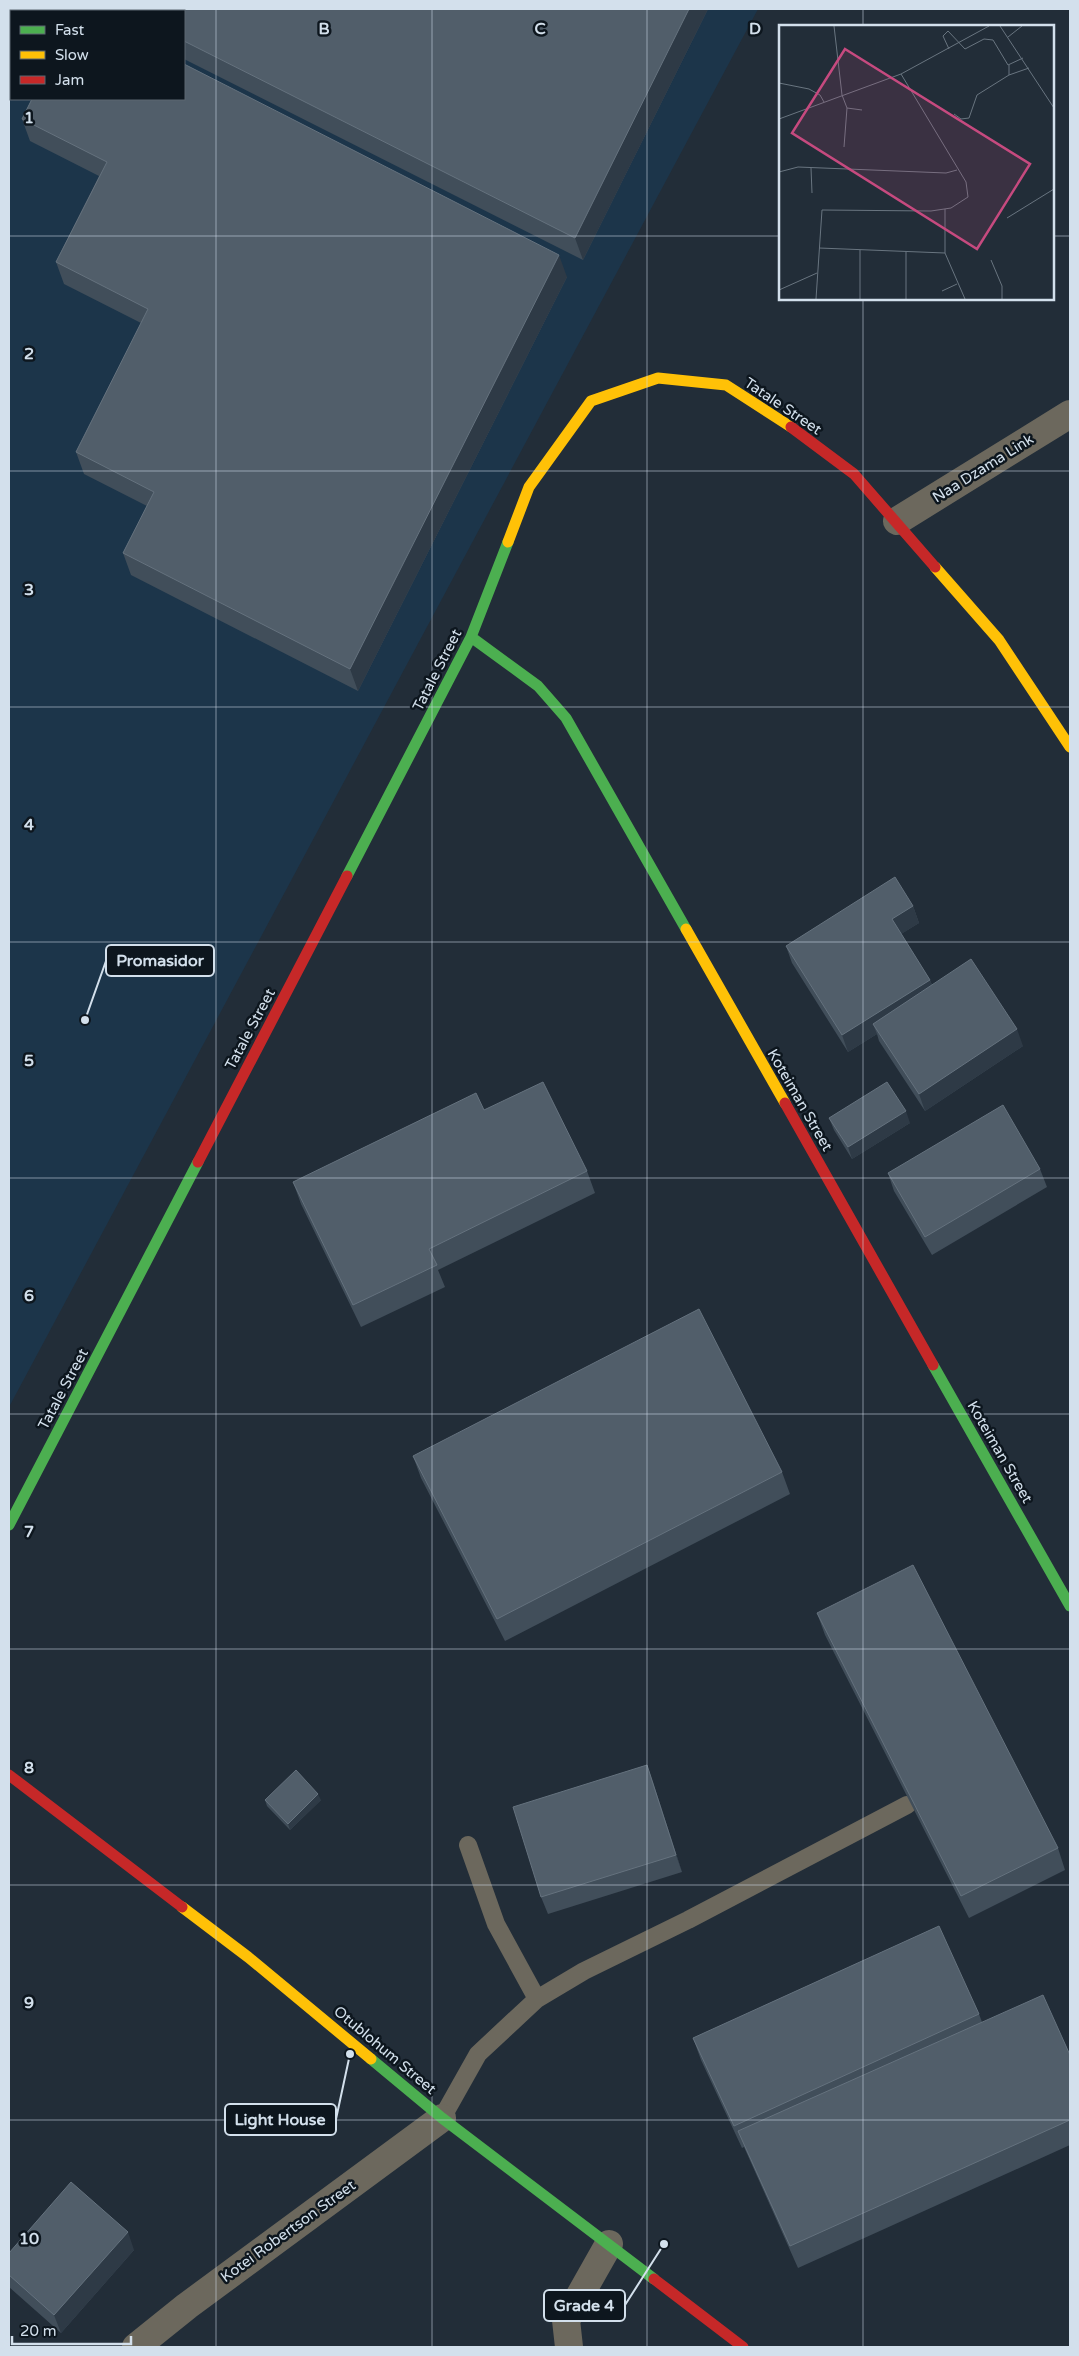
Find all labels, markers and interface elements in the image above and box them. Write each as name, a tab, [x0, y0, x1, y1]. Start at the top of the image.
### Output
legend	[10, 10, 185, 100]
text: B	[318, 19, 330, 39]
text: C	[534, 19, 546, 39]
text: D	[749, 19, 761, 39]
text: Fast	[55, 21, 85, 39]
inset map	[779, 25, 1054, 300]
text: Slow	[55, 46, 89, 64]
text: Jam	[55, 71, 84, 89]
text: 1	[24, 108, 34, 128]
text: 2	[24, 344, 34, 364]
street label: Tatale Street	[741, 374, 825, 439]
street label: Naa Dzama Link	[929, 430, 1037, 506]
text: 3	[24, 580, 34, 600]
street label: Tatale Street	[409, 626, 465, 714]
text: 4	[24, 815, 34, 835]
callout: Promasidor	[106, 945, 214, 976]
text: Promasidor	[116, 951, 205, 971]
street label: Tatale Street	[221, 985, 279, 1073]
street label: Koteiman Street	[763, 1046, 837, 1155]
text: 5	[24, 1051, 34, 1071]
text: 6	[24, 1286, 34, 1306]
street label: Tatale Street	[34, 1345, 92, 1433]
street label: Koteiman Street	[963, 1398, 1037, 1507]
text: 7	[24, 1522, 34, 1542]
text: 8	[24, 1758, 34, 1778]
text: 9	[24, 1993, 34, 2013]
street label: Otublohum Street	[330, 2002, 440, 2098]
callout: Light House	[225, 2104, 336, 2135]
text: Light House	[234, 2110, 326, 2130]
street label: Kotei Robertson Street	[217, 2176, 359, 2286]
text: 10	[19, 2229, 39, 2249]
callout: Grade 4	[544, 2290, 625, 2321]
text: Grade 4	[554, 2296, 614, 2316]
scale bar	[12, 2314, 131, 2346]
text: 20 m	[20, 2322, 57, 2340]

